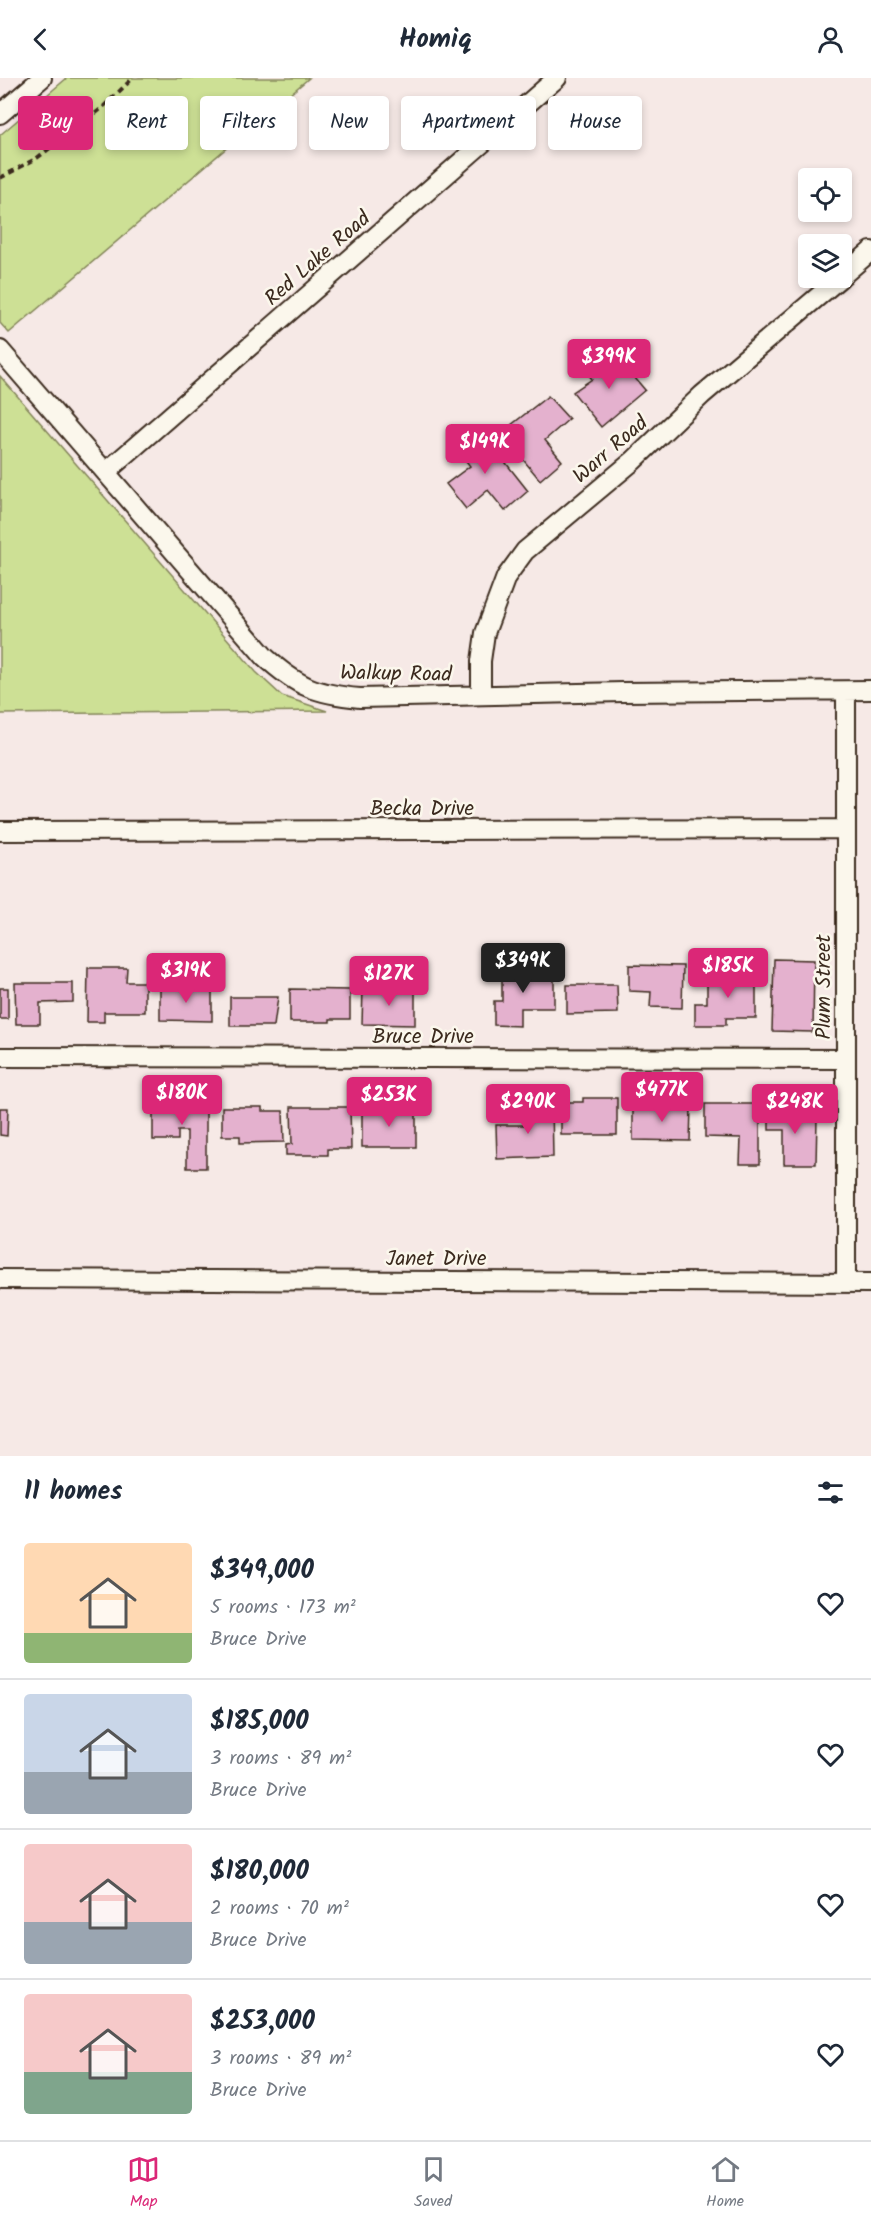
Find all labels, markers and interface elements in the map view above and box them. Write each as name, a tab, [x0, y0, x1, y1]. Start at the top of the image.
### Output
text: Homiq	[399, 18, 472, 61]
icon: back	[24, 23, 57, 56]
icon: person	[814, 23, 847, 56]
chip: Buy	[18, 96, 93, 150]
chip: Rent	[105, 96, 188, 150]
chip: Filters	[200, 96, 297, 150]
chip: New	[309, 96, 389, 150]
chip: Apartment	[401, 96, 536, 150]
chip: House	[548, 96, 642, 150]
map controls	[798, 168, 852, 288]
button: locate	[798, 168, 852, 222]
street label: Red Lake Road	[257, 203, 379, 315]
button: layers	[798, 234, 852, 288]
pin: $399K	[567, 339, 651, 390]
text: $399K	[581, 342, 637, 374]
street label: Warr Road	[566, 408, 656, 492]
pin: $149K	[443, 424, 527, 475]
text: $149K	[460, 427, 510, 459]
street label: Walkup Road	[340, 657, 453, 692]
street label: Becka Drive	[370, 793, 475, 826]
street label: Plum Street	[808, 934, 841, 1040]
pin: $349K	[481, 943, 565, 994]
text: $349K	[495, 946, 551, 978]
pin: $185K	[686, 948, 770, 999]
text: $185K	[702, 951, 754, 983]
pin: $319K	[144, 953, 228, 1004]
text: $319K	[161, 956, 211, 988]
pin: $127K	[347, 956, 431, 1007]
text: $127K	[363, 959, 415, 991]
street label: Bruce Drive	[372, 1021, 474, 1054]
pin: $477K	[620, 1072, 704, 1123]
pin: $180K	[140, 1075, 224, 1126]
text: $477K	[635, 1075, 689, 1107]
pin: $253K	[347, 1077, 431, 1128]
text: $180K	[156, 1078, 208, 1110]
text: $253K	[361, 1080, 417, 1112]
pin: $290K	[486, 1084, 570, 1135]
pin: $248K	[753, 1084, 837, 1135]
text: $290K	[500, 1087, 556, 1119]
text: $248K	[766, 1087, 824, 1119]
street label: Janet Drive	[386, 1243, 487, 1276]
text: 11 homes	[24, 1471, 122, 1513]
icon: filters	[814, 1476, 847, 1509]
text: $349,000	[210, 1550, 314, 1592]
icon: home	[72, 1567, 144, 1639]
icon: heart	[814, 1587, 847, 1620]
text: 5 rooms · 173 m²	[210, 1592, 356, 1624]
text: Bruce Drive	[210, 1624, 307, 1656]
text: $185,000	[210, 1701, 309, 1743]
icon: home	[72, 1718, 144, 1790]
icon: heart	[814, 1738, 847, 1771]
text: 3 rooms · 89 m²	[210, 1743, 351, 1775]
text: Bruce Drive	[210, 1775, 307, 1807]
text: $180,000	[210, 1851, 309, 1893]
icon: home	[72, 1868, 144, 1940]
icon: heart	[814, 1888, 847, 1921]
text: 2 rooms · 70 m²	[210, 1893, 349, 1925]
text: Bruce Drive	[210, 1925, 307, 1957]
text: $253,000	[210, 2001, 315, 2043]
icon: home	[72, 2018, 144, 2090]
icon: heart	[814, 2038, 847, 2071]
text: 3 rooms · 89 m²	[210, 2043, 351, 2075]
text: Bruce Drive	[210, 2075, 307, 2107]
tab: Map	[127, 2153, 160, 2214]
tab: Saved	[414, 2153, 452, 2214]
tab: Home	[706, 2153, 744, 2214]

